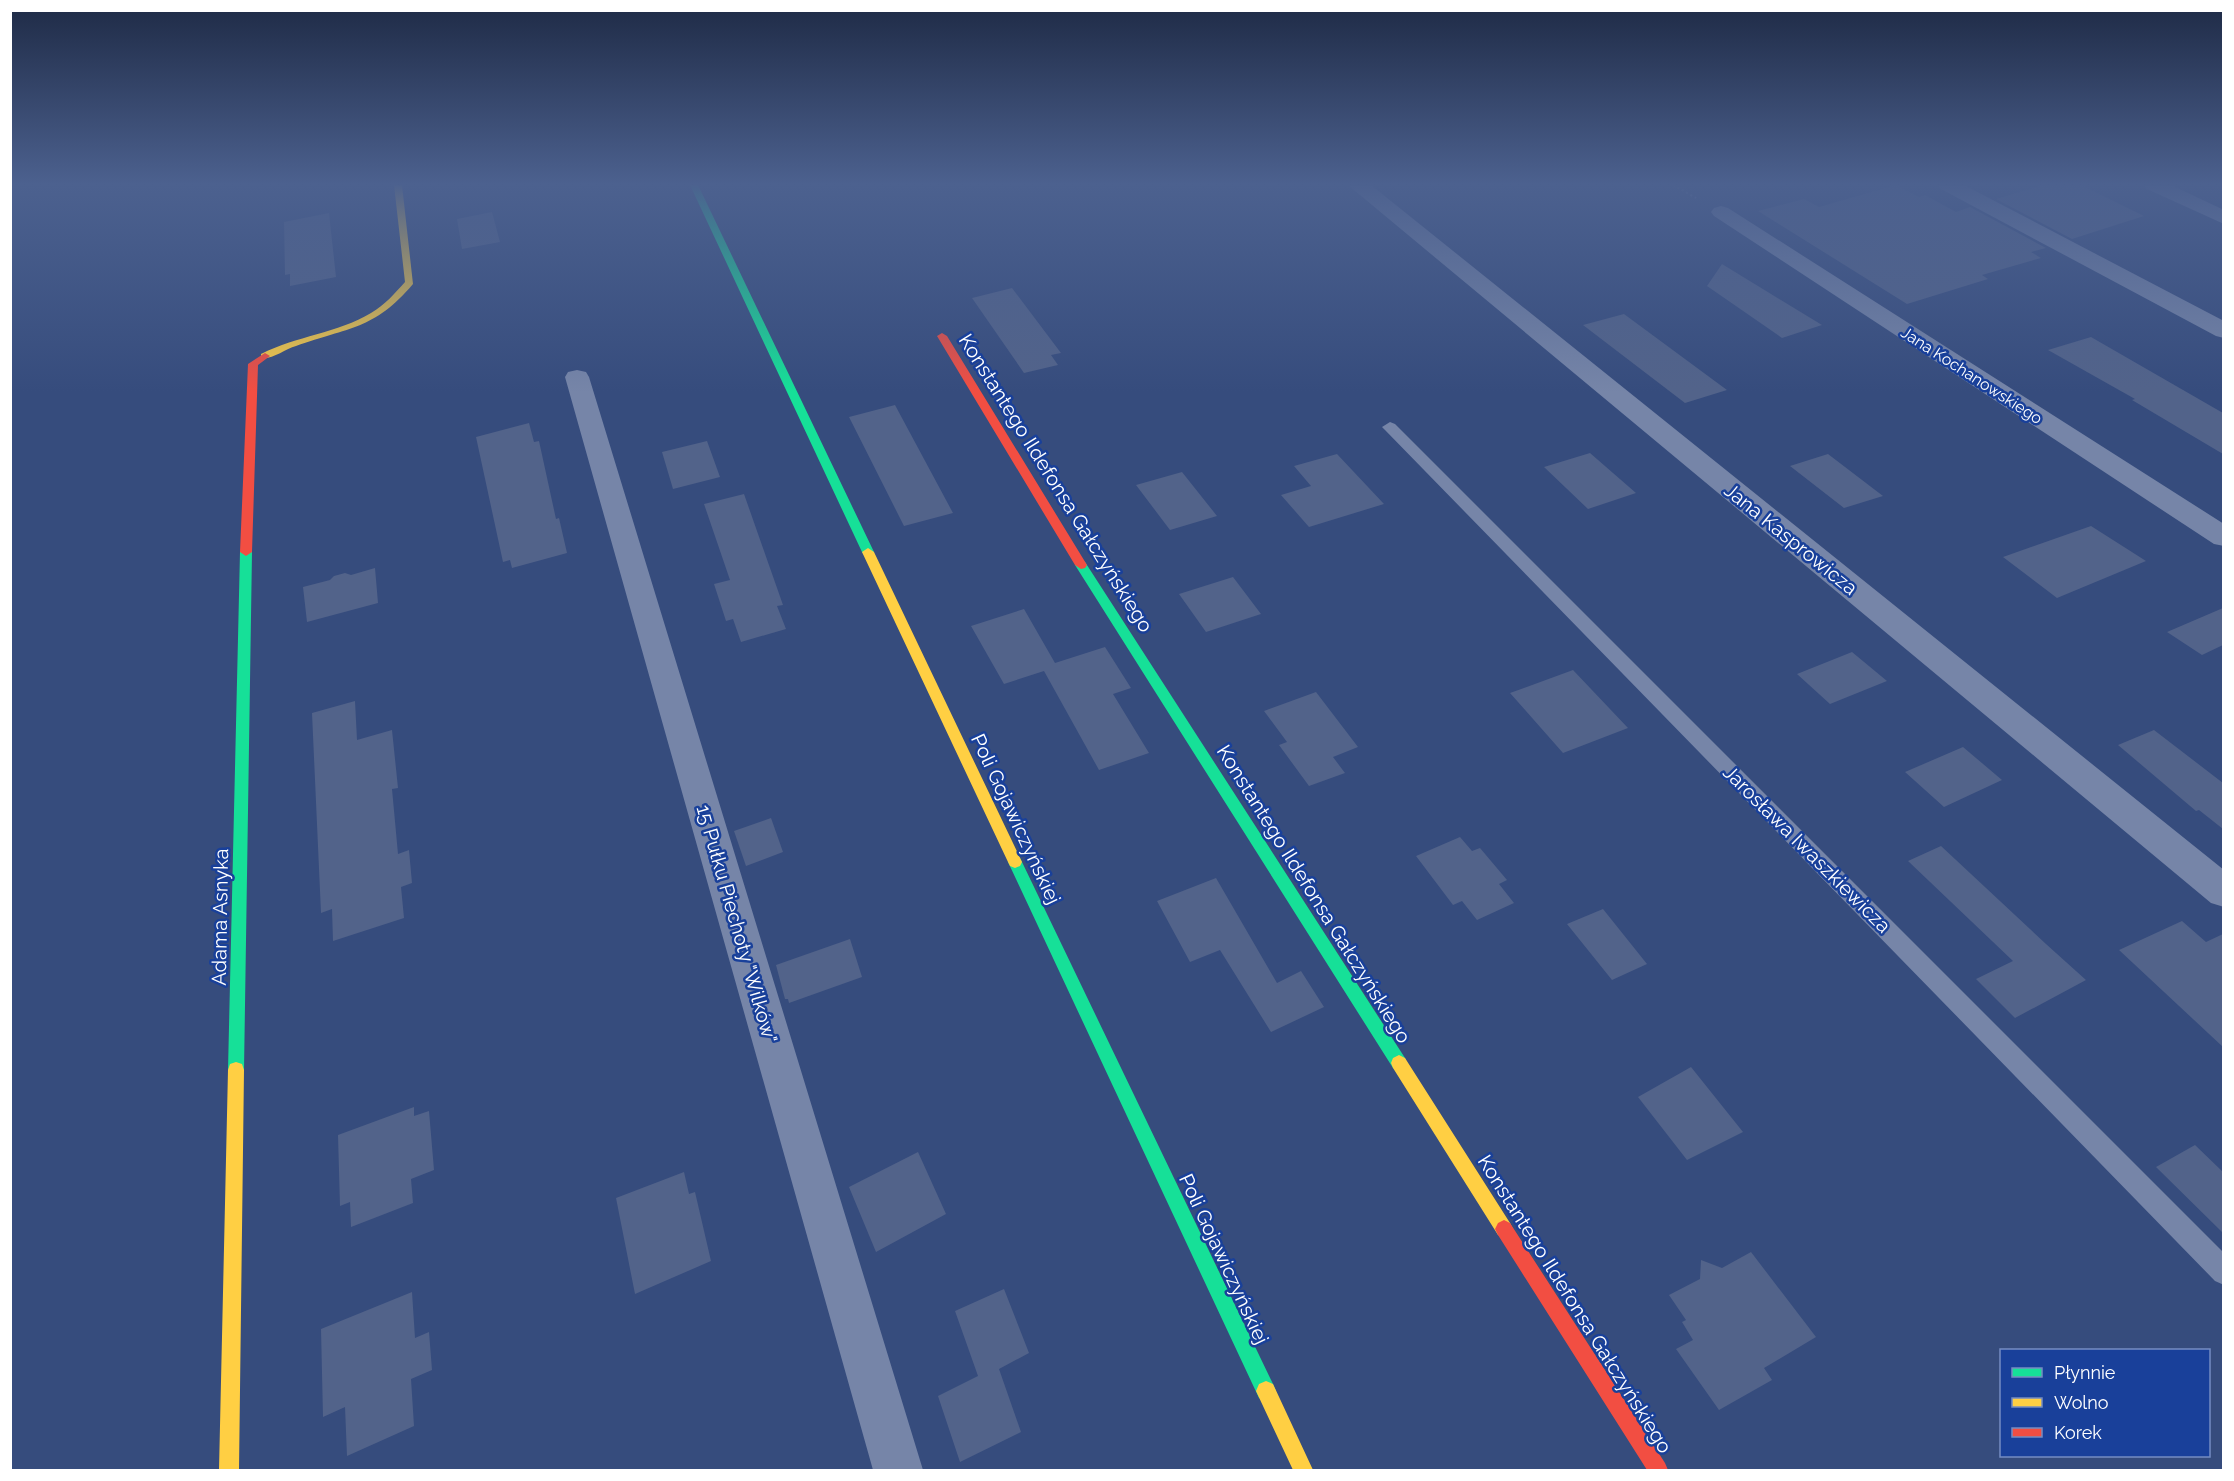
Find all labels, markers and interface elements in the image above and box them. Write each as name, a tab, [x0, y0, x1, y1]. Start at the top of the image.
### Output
street label: Jana Kochanowskiego	[1898, 323, 2046, 428]
street label: Konstantego Ildefonsa Gałczyńskiego	[954, 329, 1158, 637]
street label: Jana Kasprowicza	[1720, 478, 1862, 600]
street label: Poli Gojawiczyńskiej	[966, 730, 1066, 908]
street label: Konstantego Ildefonsa Gałczyńskiego	[1212, 740, 1416, 1048]
street label: Jarosława Iwaszkiewicza	[1718, 760, 1896, 938]
street label: 15 Pułku Piechoty "Wilków"	[691, 802, 783, 1046]
street label: Adama Asnyka	[207, 848, 233, 986]
street label: Konstantego Ildefonsa Gałczyńskiego	[1473, 1150, 1677, 1458]
street label: Poli Gojawiczyńskiej	[1174, 1170, 1274, 1348]
legend	[2000, 1349, 2210, 1457]
text: Płynnie	[2054, 1362, 2116, 1383]
text: Wolno	[2054, 1392, 2109, 1413]
text: Korek	[2054, 1422, 2102, 1443]

